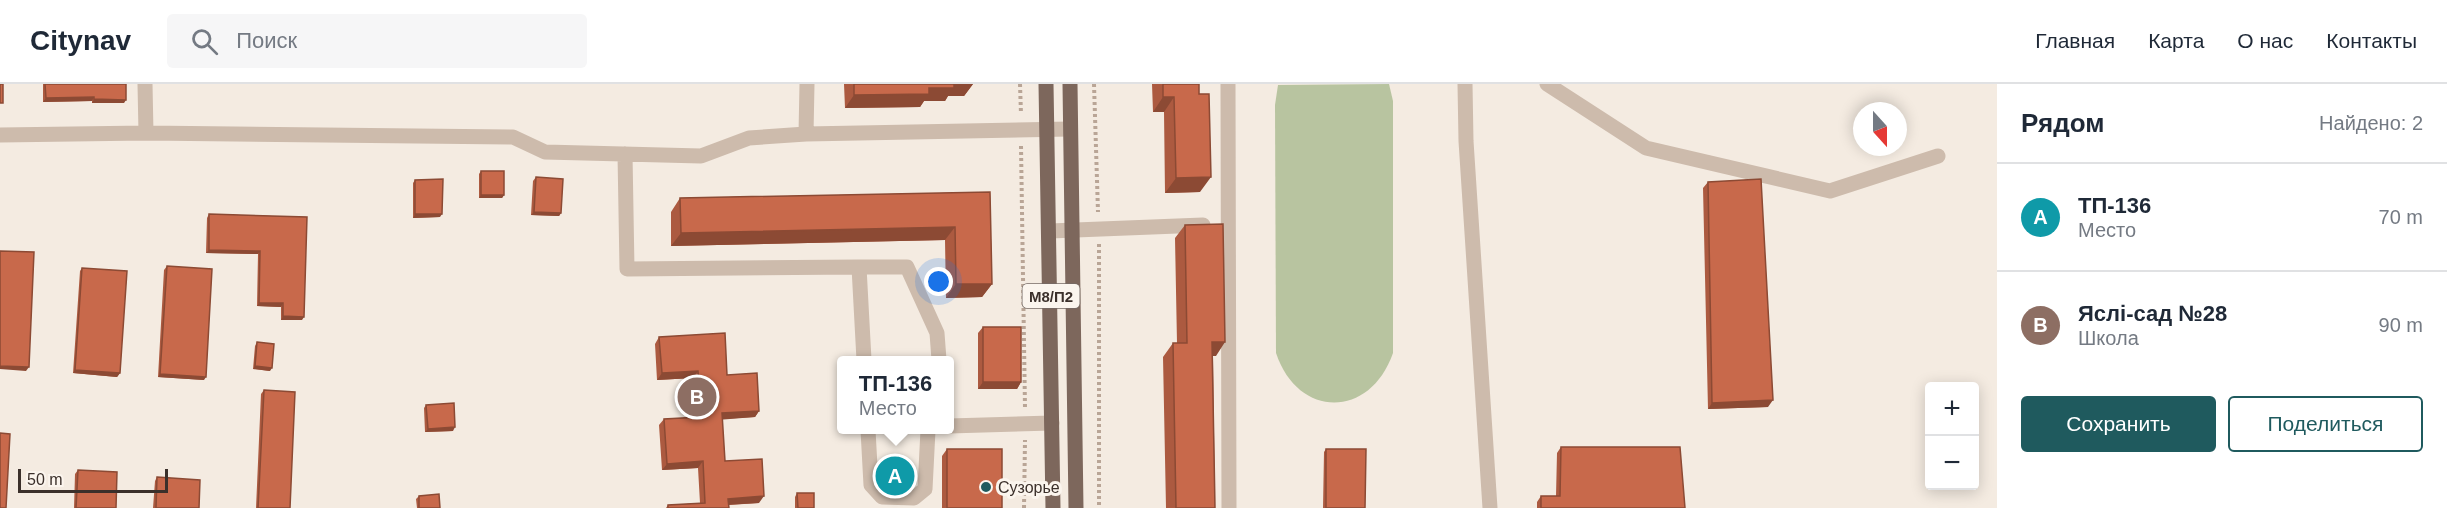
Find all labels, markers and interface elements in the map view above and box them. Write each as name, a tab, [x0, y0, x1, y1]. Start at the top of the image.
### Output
search box	[167, 14, 587, 68]
text: Citynav	[30, 25, 131, 56]
icon: search	[188, 25, 221, 58]
text: Поиск	[236, 28, 297, 53]
text: Главная	[2035, 29, 2115, 52]
text: Карта	[2148, 29, 2204, 52]
text: О нас	[2237, 29, 2293, 52]
text: Контакты	[2326, 29, 2417, 52]
north arrow	[1853, 102, 1907, 156]
text: Рядом	[2021, 108, 2104, 138]
text: Найдено: 2	[2319, 112, 2423, 134]
text: ТП-136	[2078, 193, 2151, 218]
text: A	[2033, 206, 2048, 228]
text: 70 m	[2379, 206, 2423, 228]
text: Место	[2078, 219, 2136, 241]
your location	[924, 267, 953, 296]
road number: М8/П2	[1022, 284, 1080, 308]
text: Яслі-сад №28	[2078, 301, 2227, 326]
text: B	[2033, 314, 2048, 336]
text: 90 m	[2379, 314, 2423, 336]
text: Школа	[2078, 327, 2139, 349]
popup	[837, 356, 954, 434]
text: ТП-136	[859, 371, 932, 396]
pin: B	[678, 374, 716, 420]
map controls	[1925, 382, 1979, 490]
button: +	[1925, 382, 1979, 436]
button: Сохранить	[2021, 396, 2216, 452]
button: Поделиться	[2228, 396, 2423, 452]
text: Место	[859, 397, 917, 419]
button: −	[1925, 436, 1979, 490]
pin: A	[876, 454, 914, 498]
scale bar	[18, 466, 168, 494]
text: 50 m	[27, 471, 63, 488]
place label: Сузорье	[998, 479, 1060, 496]
marker: Сузорье	[979, 480, 993, 494]

